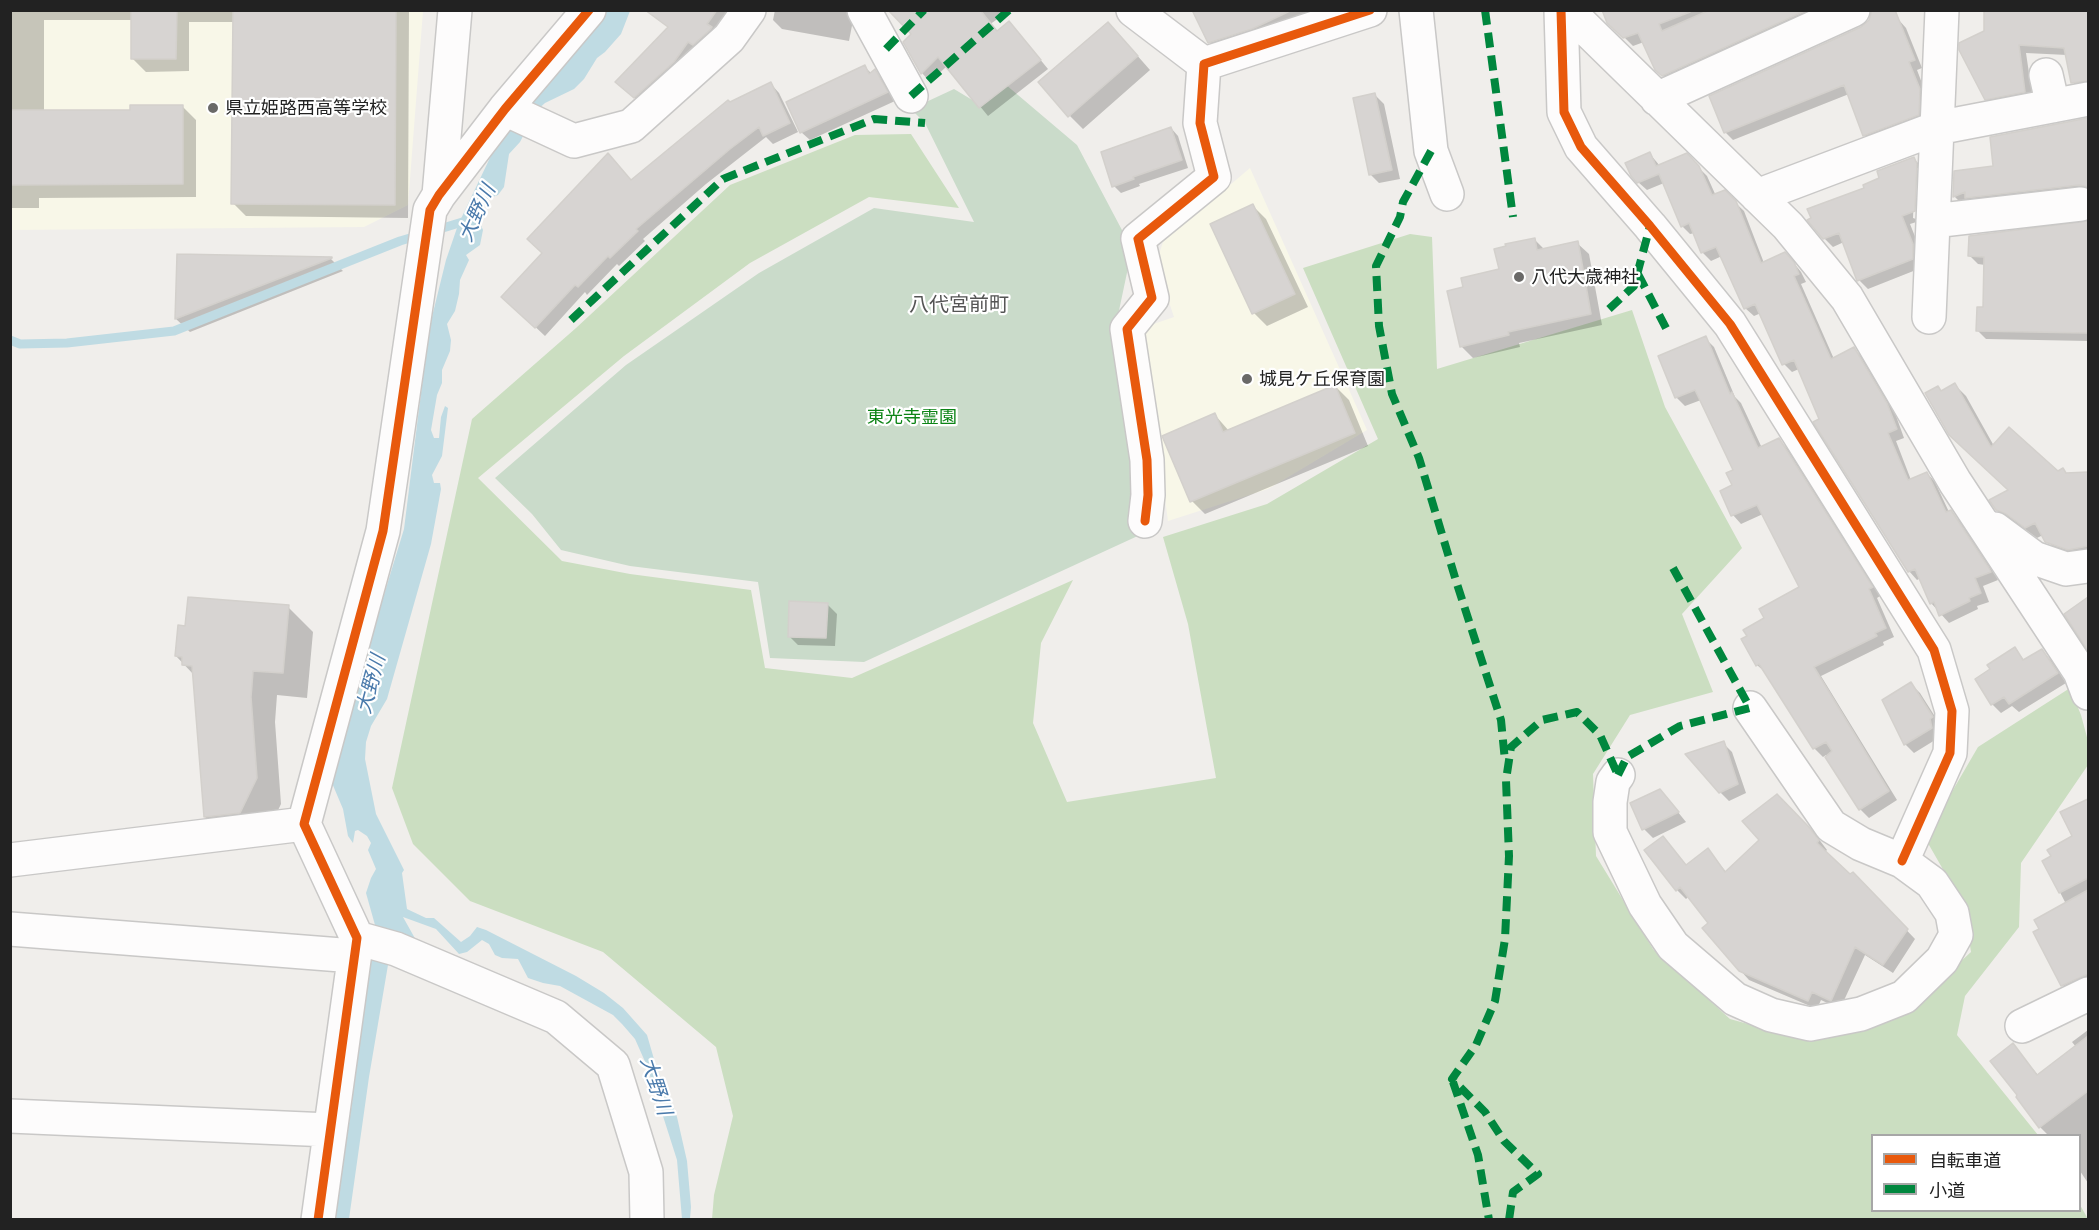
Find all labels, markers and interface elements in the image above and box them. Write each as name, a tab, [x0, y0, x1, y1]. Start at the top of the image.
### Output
place label: 県立姫路西高等学校	[225, 97, 387, 119]
marker: 県立姫路西高等学校	[206, 101, 220, 115]
water label: 大野川	[453, 181, 501, 245]
place label: 八代大歳神社	[1531, 266, 1639, 288]
marker: 八代大歳神社	[1512, 270, 1526, 284]
district label: 八代宮前町	[909, 293, 1009, 317]
place label: 城見ケ丘保育園	[1259, 368, 1385, 390]
marker: 城見ケ丘保育園	[1240, 372, 1254, 386]
park label: 東光寺霊園	[867, 406, 957, 428]
water label: 大野川	[352, 652, 390, 716]
water label: 大野川	[635, 1054, 677, 1118]
legend	[1871, 1134, 2081, 1212]
text: 自転車道	[1929, 1149, 2001, 1171]
text: 小道	[1929, 1179, 1965, 1201]

